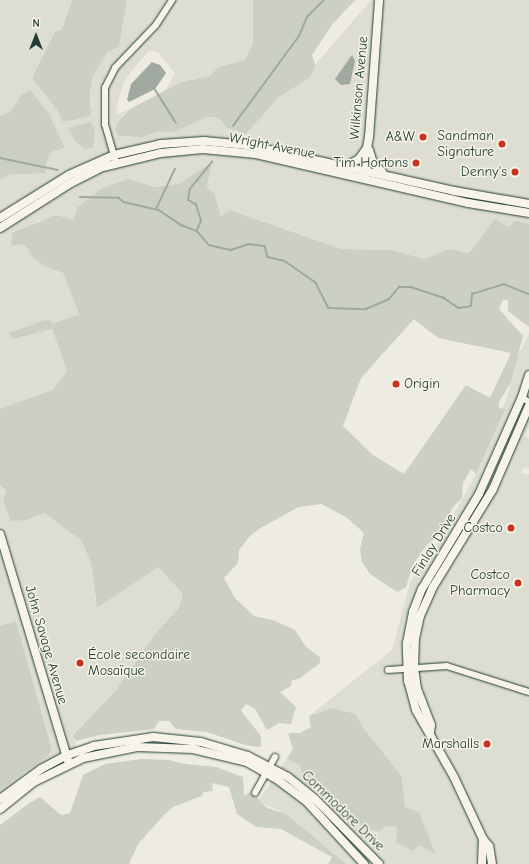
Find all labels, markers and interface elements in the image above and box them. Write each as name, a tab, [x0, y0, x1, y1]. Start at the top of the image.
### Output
north arrow	[16, 16, 56, 56]
text: N	[32, 17, 40, 30]
street label: Wilkinson Avenue	[346, 35, 372, 141]
place label: Sandman Signature	[437, 128, 494, 160]
street label: Wright Avenue	[228, 129, 316, 163]
place label: A&W	[386, 129, 415, 145]
marker: A&W	[418, 132, 428, 142]
marker: Sandman Signature	[497, 139, 507, 149]
place label: Tim Hortons	[334, 155, 408, 171]
marker: Tim Hortons	[411, 158, 421, 168]
place label: Denny's	[461, 164, 507, 180]
marker: Denny's	[510, 167, 520, 177]
place label: Origin	[404, 376, 440, 392]
marker: Origin	[391, 379, 401, 389]
street label: Finlay Drive	[408, 511, 460, 579]
place label: Costco	[464, 520, 503, 536]
marker: Costco	[506, 523, 516, 533]
place label: Costco Pharmacy	[450, 567, 510, 600]
marker: Costco Pharmacy	[513, 578, 523, 588]
street label: John Savage Avenue	[21, 583, 71, 707]
place label: École secondaire Mosaïque	[88, 647, 190, 680]
marker: École secondaire Mosaïque	[75, 658, 85, 668]
place label: Marshalls	[422, 736, 479, 752]
marker: Marshalls	[482, 739, 492, 749]
street label: Commodore Drive	[298, 767, 388, 855]

